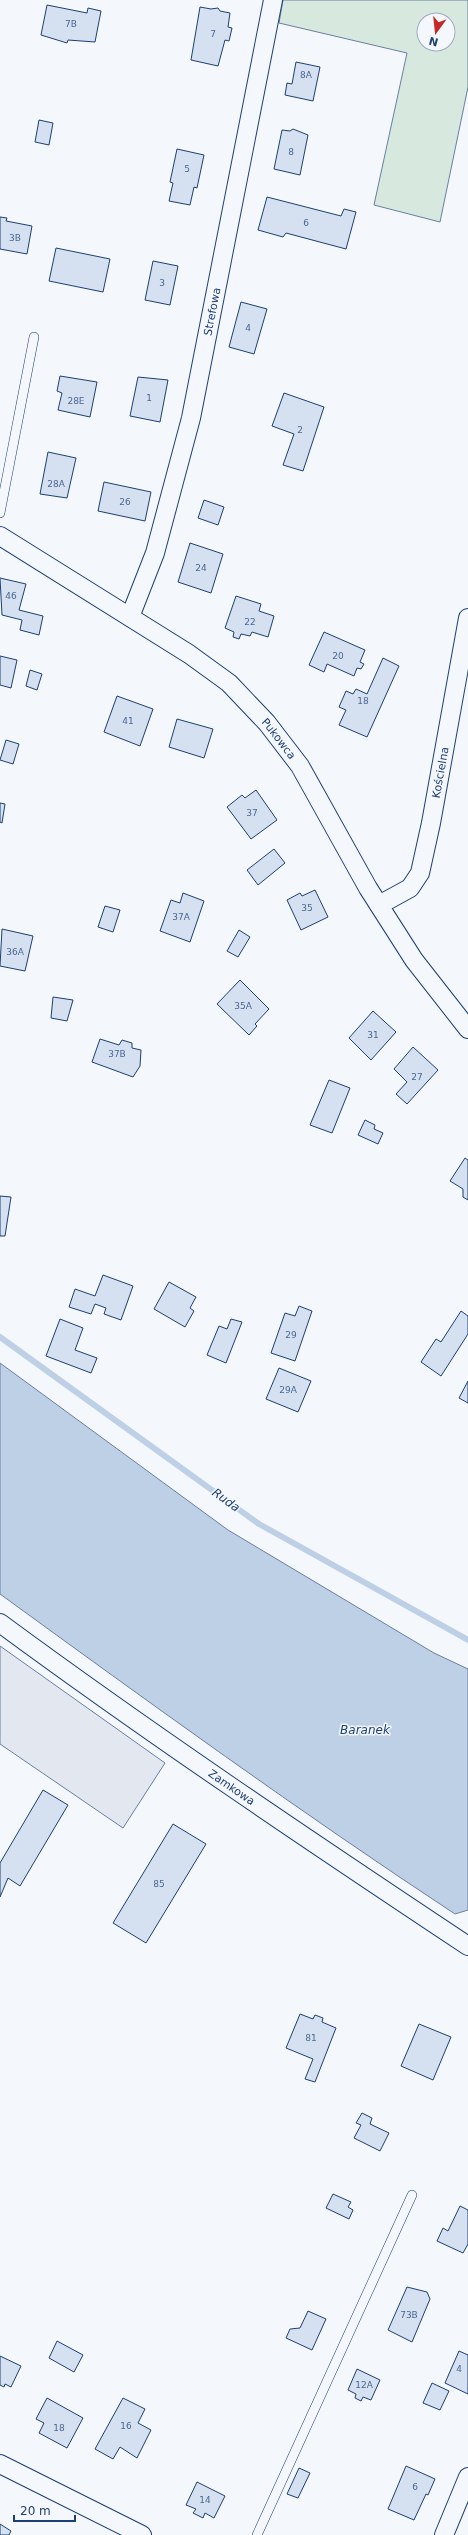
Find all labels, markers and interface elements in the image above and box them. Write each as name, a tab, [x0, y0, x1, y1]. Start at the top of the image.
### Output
north arrow	[416, 12, 456, 52]
house number: 7B	[65, 19, 77, 29]
house number: 7	[210, 29, 216, 39]
text: N	[427, 34, 440, 49]
house number: 8A	[300, 70, 313, 80]
house number: 8	[288, 147, 294, 157]
house number: 5	[184, 164, 190, 174]
house number: 6	[303, 218, 309, 228]
house number: 3B	[9, 233, 21, 243]
house number: 3	[159, 278, 165, 288]
street label: Strefowa	[201, 286, 223, 337]
house number: 4	[245, 323, 251, 333]
house number: 1	[146, 393, 152, 403]
house number: 28E	[67, 396, 85, 406]
house number: 2	[297, 425, 303, 435]
house number: 28A	[47, 479, 66, 489]
house number: 26	[119, 497, 131, 507]
house number: 24	[195, 563, 207, 573]
house number: 46	[5, 591, 17, 601]
house number: 22	[244, 617, 256, 627]
house number: 20	[332, 651, 344, 661]
house number: 18	[357, 696, 369, 706]
street label: Pukowca	[259, 715, 299, 762]
house number: 41	[122, 716, 134, 726]
street label: Kościelna	[429, 746, 451, 799]
house number: 37	[246, 808, 258, 818]
house number: 35	[301, 903, 313, 913]
house number: 37A	[172, 912, 191, 922]
house number: 36A	[6, 947, 25, 957]
house number: 35A	[234, 1001, 253, 1011]
house number: 31	[367, 1030, 379, 1040]
house number: 37B	[108, 1049, 126, 1059]
house number: 27	[411, 1072, 423, 1082]
house number: 29	[285, 1330, 297, 1340]
house number: 29A	[279, 1385, 298, 1395]
water label: Ruda	[209, 1485, 243, 1515]
water label: Baranek	[340, 1723, 391, 1737]
street label: Zamkowa	[206, 1767, 257, 1808]
house number: 85	[153, 1879, 165, 1889]
house number: 81	[305, 2033, 317, 2043]
house number: 73B	[400, 2310, 418, 2320]
house number: 4	[456, 2364, 462, 2374]
house number: 12A	[355, 2380, 374, 2390]
house number: 16	[120, 2421, 132, 2431]
house number: 18	[53, 2423, 65, 2433]
house number: 6	[412, 2482, 418, 2492]
house number: 14	[199, 2495, 211, 2505]
scale bar	[14, 2497, 75, 2523]
text: 20 m	[20, 2504, 51, 2518]

